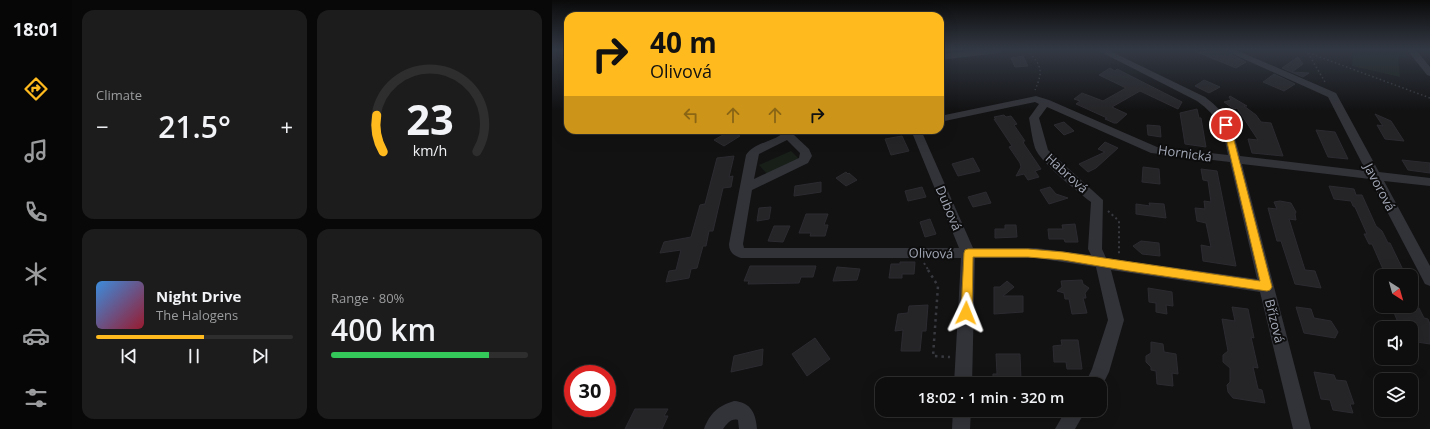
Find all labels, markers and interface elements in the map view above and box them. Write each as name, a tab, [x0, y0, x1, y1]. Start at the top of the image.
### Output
text: 18:01	[13, 17, 59, 41]
text: 40 m	[650, 23, 717, 61]
icon: right	[584, 28, 636, 80]
text: Olivová	[650, 59, 712, 83]
icon: directions	[22, 75, 50, 103]
text: Climate	[96, 86, 142, 104]
text: 23	[406, 91, 453, 147]
icon: left	[680, 104, 702, 126]
icon: ahead	[722, 104, 744, 126]
icon: ahead	[764, 104, 786, 126]
icon: right	[806, 104, 828, 126]
text: 21.5°	[158, 106, 231, 147]
pin	[1209, 108, 1243, 142]
text: −	[96, 111, 109, 141]
text: +	[280, 111, 293, 141]
icon: arrive	[1215, 114, 1237, 136]
icon: music	[22, 137, 50, 165]
street label: Hornická	[1157, 140, 1213, 166]
text: km/h	[412, 141, 447, 160]
street label: Habrová	[1042, 149, 1092, 197]
street label: Javorová	[1359, 158, 1400, 214]
street label: Dubová	[932, 183, 966, 233]
icon: phone	[22, 198, 50, 226]
street label: Olivová	[908, 244, 954, 262]
icon: climate	[22, 260, 50, 288]
north arrow	[1374, 269, 1418, 313]
map controls	[1374, 269, 1418, 417]
text: Night Drive	[156, 286, 241, 306]
text: Range · 80%	[331, 289, 404, 307]
position arrow	[945, 292, 987, 334]
street label: Břízová	[1261, 297, 1289, 345]
text: The Halogens	[156, 306, 238, 324]
text: 400 km	[331, 309, 436, 350]
button: sound	[1374, 321, 1418, 365]
icon: car	[22, 322, 50, 350]
icon: previous	[118, 345, 140, 367]
icon: pause	[183, 345, 205, 367]
icon: next	[249, 345, 271, 367]
speed limit sign: 30	[564, 365, 616, 417]
button: layers	[1374, 373, 1418, 417]
icon: filters	[22, 384, 50, 412]
text: 18:02 · 1 min · 320 m	[918, 387, 1064, 407]

